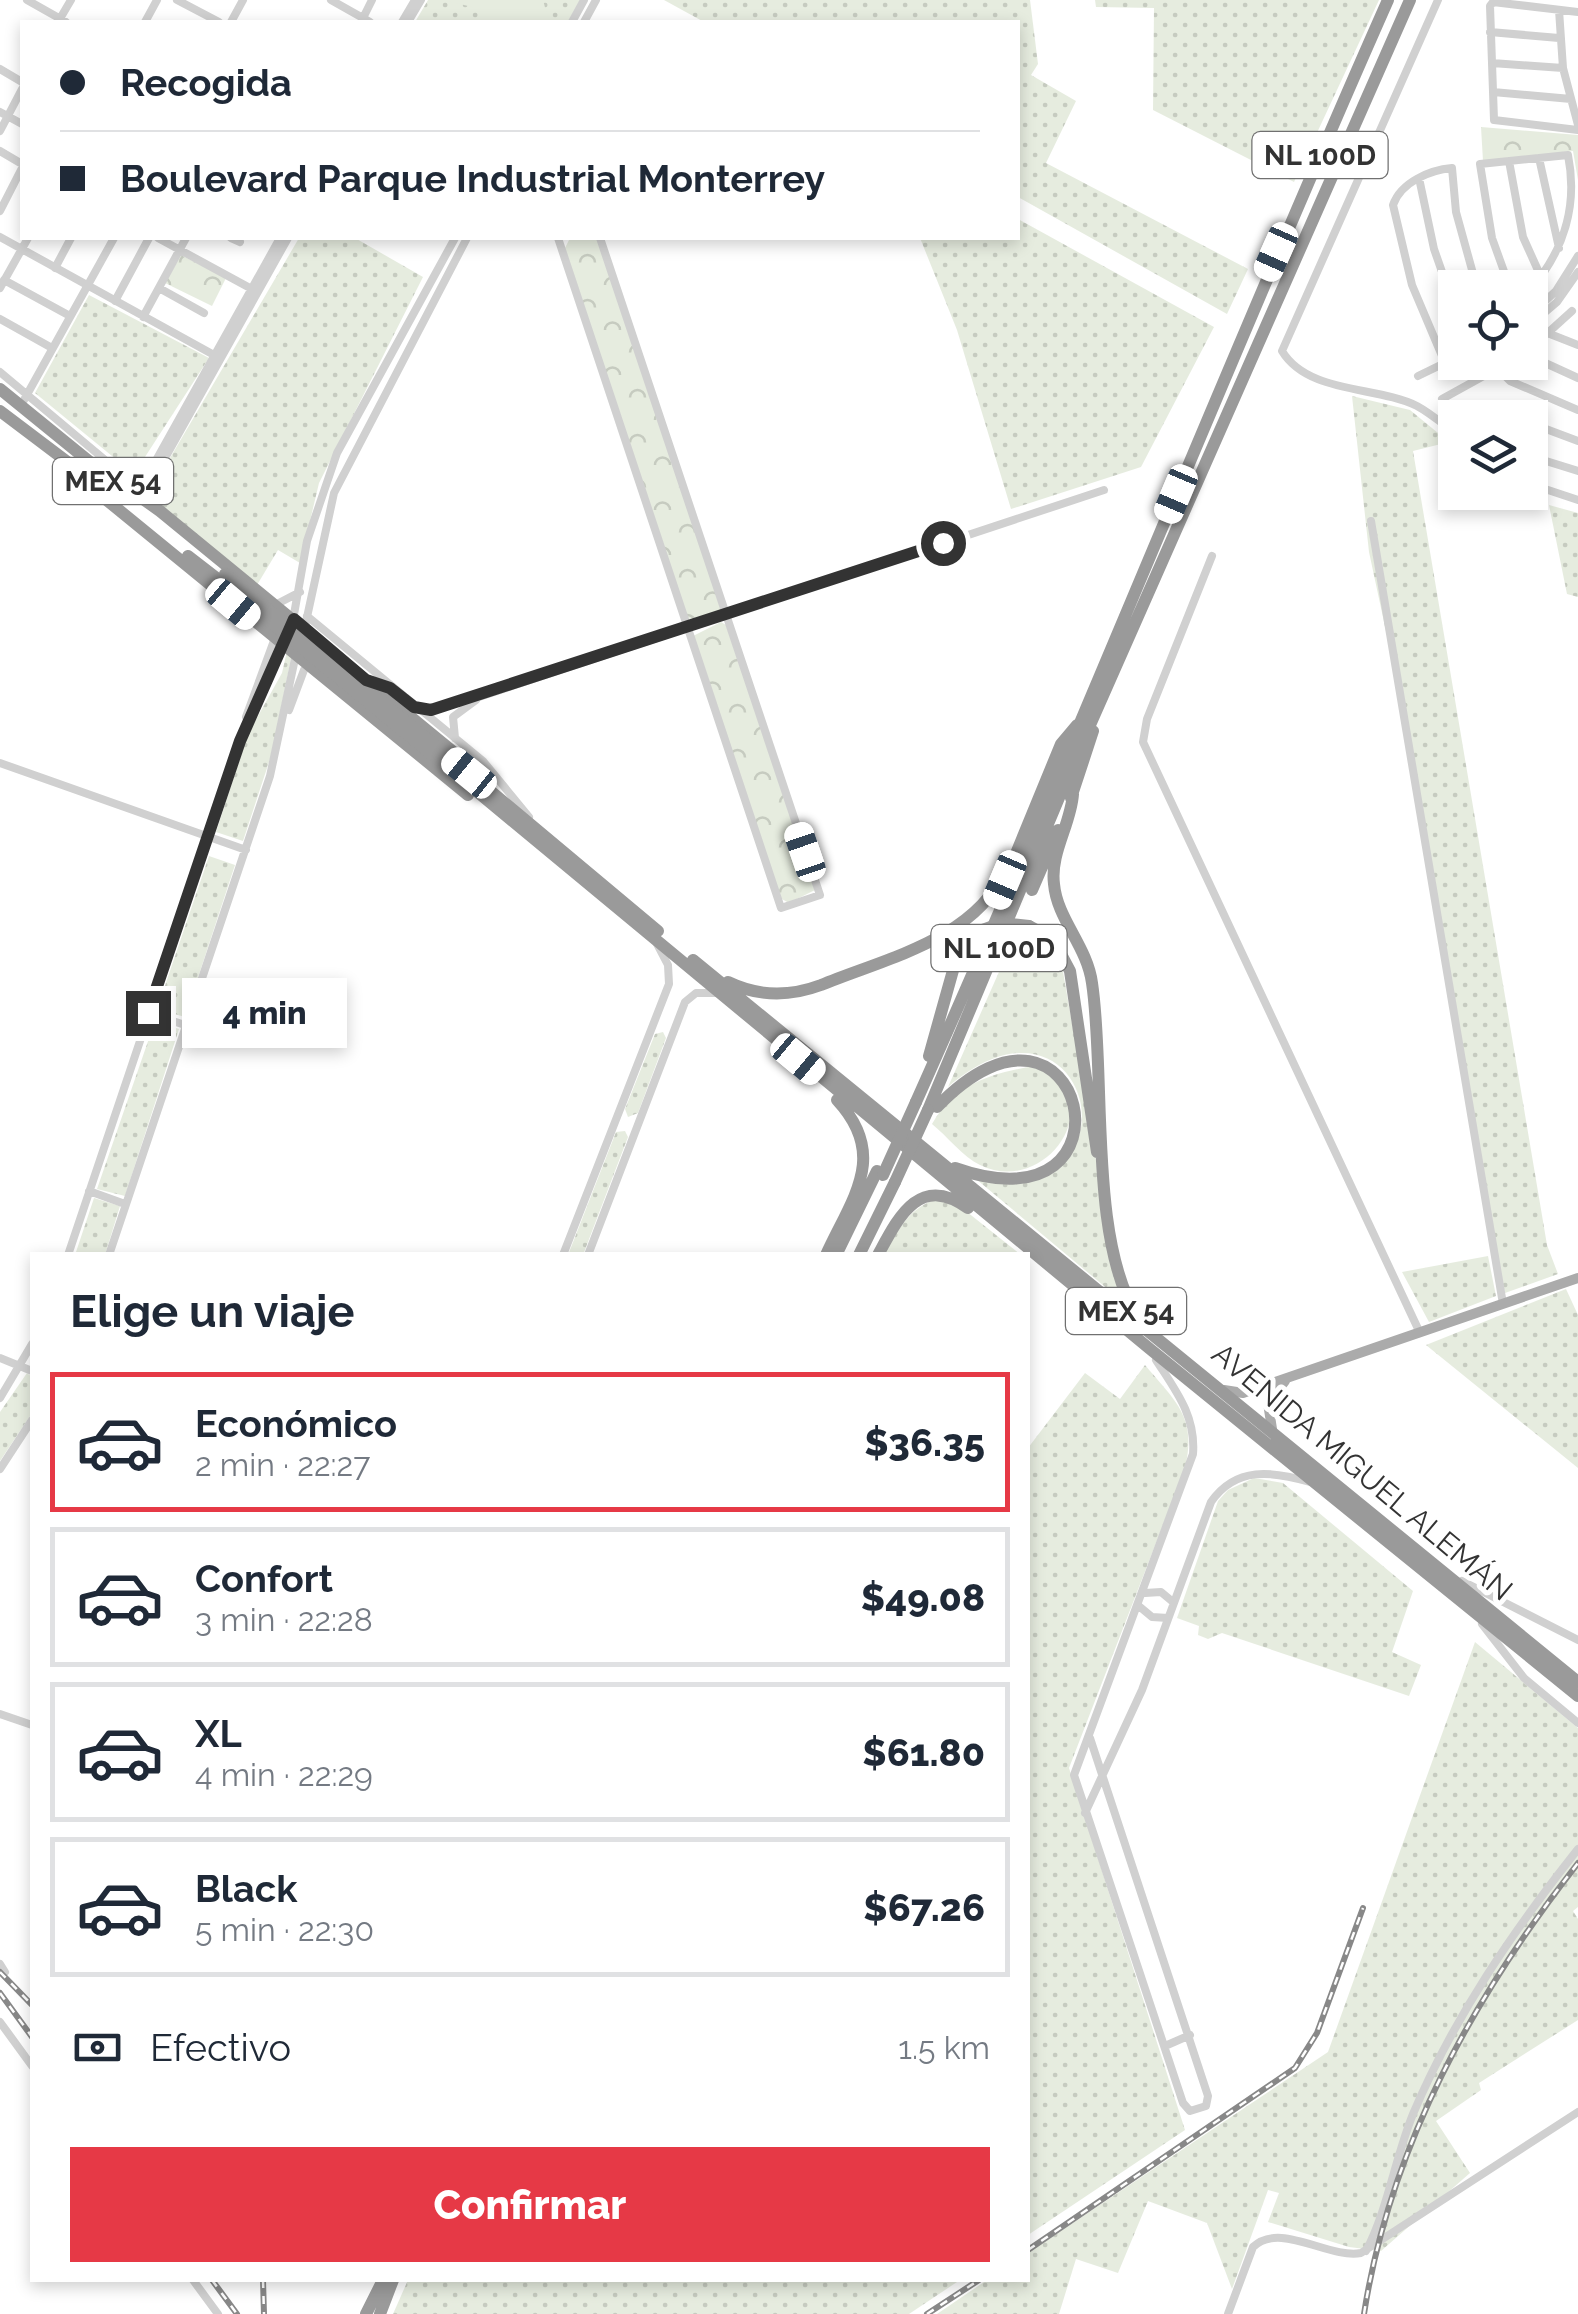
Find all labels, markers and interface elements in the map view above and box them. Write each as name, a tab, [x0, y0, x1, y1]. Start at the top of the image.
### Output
text: Recogida	[120, 60, 292, 105]
road number: NL 100D	[1252, 132, 1388, 178]
text: Boulevard Parque Industrial Monterrey	[120, 156, 825, 201]
car	[1250, 218, 1302, 286]
map controls	[1438, 270, 1548, 510]
button: locate	[1438, 270, 1548, 380]
button: layers	[1438, 400, 1548, 510]
road number: MEX 54	[53, 458, 173, 504]
car	[1150, 461, 1202, 527]
route start	[921, 521, 966, 566]
car	[200, 573, 266, 635]
car	[436, 742, 502, 804]
car	[781, 819, 829, 885]
car	[979, 847, 1031, 913]
road number: NL 100D	[932, 925, 1066, 971]
callout: 4 min	[183, 978, 348, 1048]
route end	[126, 991, 171, 1036]
text: 4 min	[222, 994, 307, 1031]
car	[765, 1028, 831, 1090]
text: Elige un viaje	[70, 1285, 354, 1338]
road number: MEX 54	[1066, 1288, 1186, 1334]
street label: AVENIDA MIGUEL ALEMÁN	[1205, 1336, 1519, 1607]
icon: car	[75, 1397, 165, 1487]
text: Económico	[195, 1401, 397, 1446]
text: $36.35	[864, 1420, 985, 1465]
text: 2 min · 22:27	[195, 1446, 370, 1483]
icon: car	[75, 1552, 165, 1642]
text: Confort	[195, 1556, 333, 1601]
text: $49.08	[861, 1575, 985, 1620]
text: 3 min · 22:28	[195, 1601, 373, 1638]
icon: car	[75, 1707, 165, 1797]
text: XL	[195, 1711, 242, 1756]
text: $61.80	[862, 1730, 985, 1775]
text: 4 min · 22:29	[195, 1756, 373, 1793]
icon: car	[75, 1862, 165, 1952]
text: Black	[195, 1866, 297, 1911]
text: $67.26	[863, 1885, 985, 1930]
text: 5 min · 22:30	[195, 1911, 374, 1948]
icon: cash	[70, 2020, 125, 2075]
text: Efectivo	[150, 2025, 291, 2070]
text: 1.5 km	[898, 2029, 990, 2066]
button: Confirmar	[70, 2147, 990, 2262]

